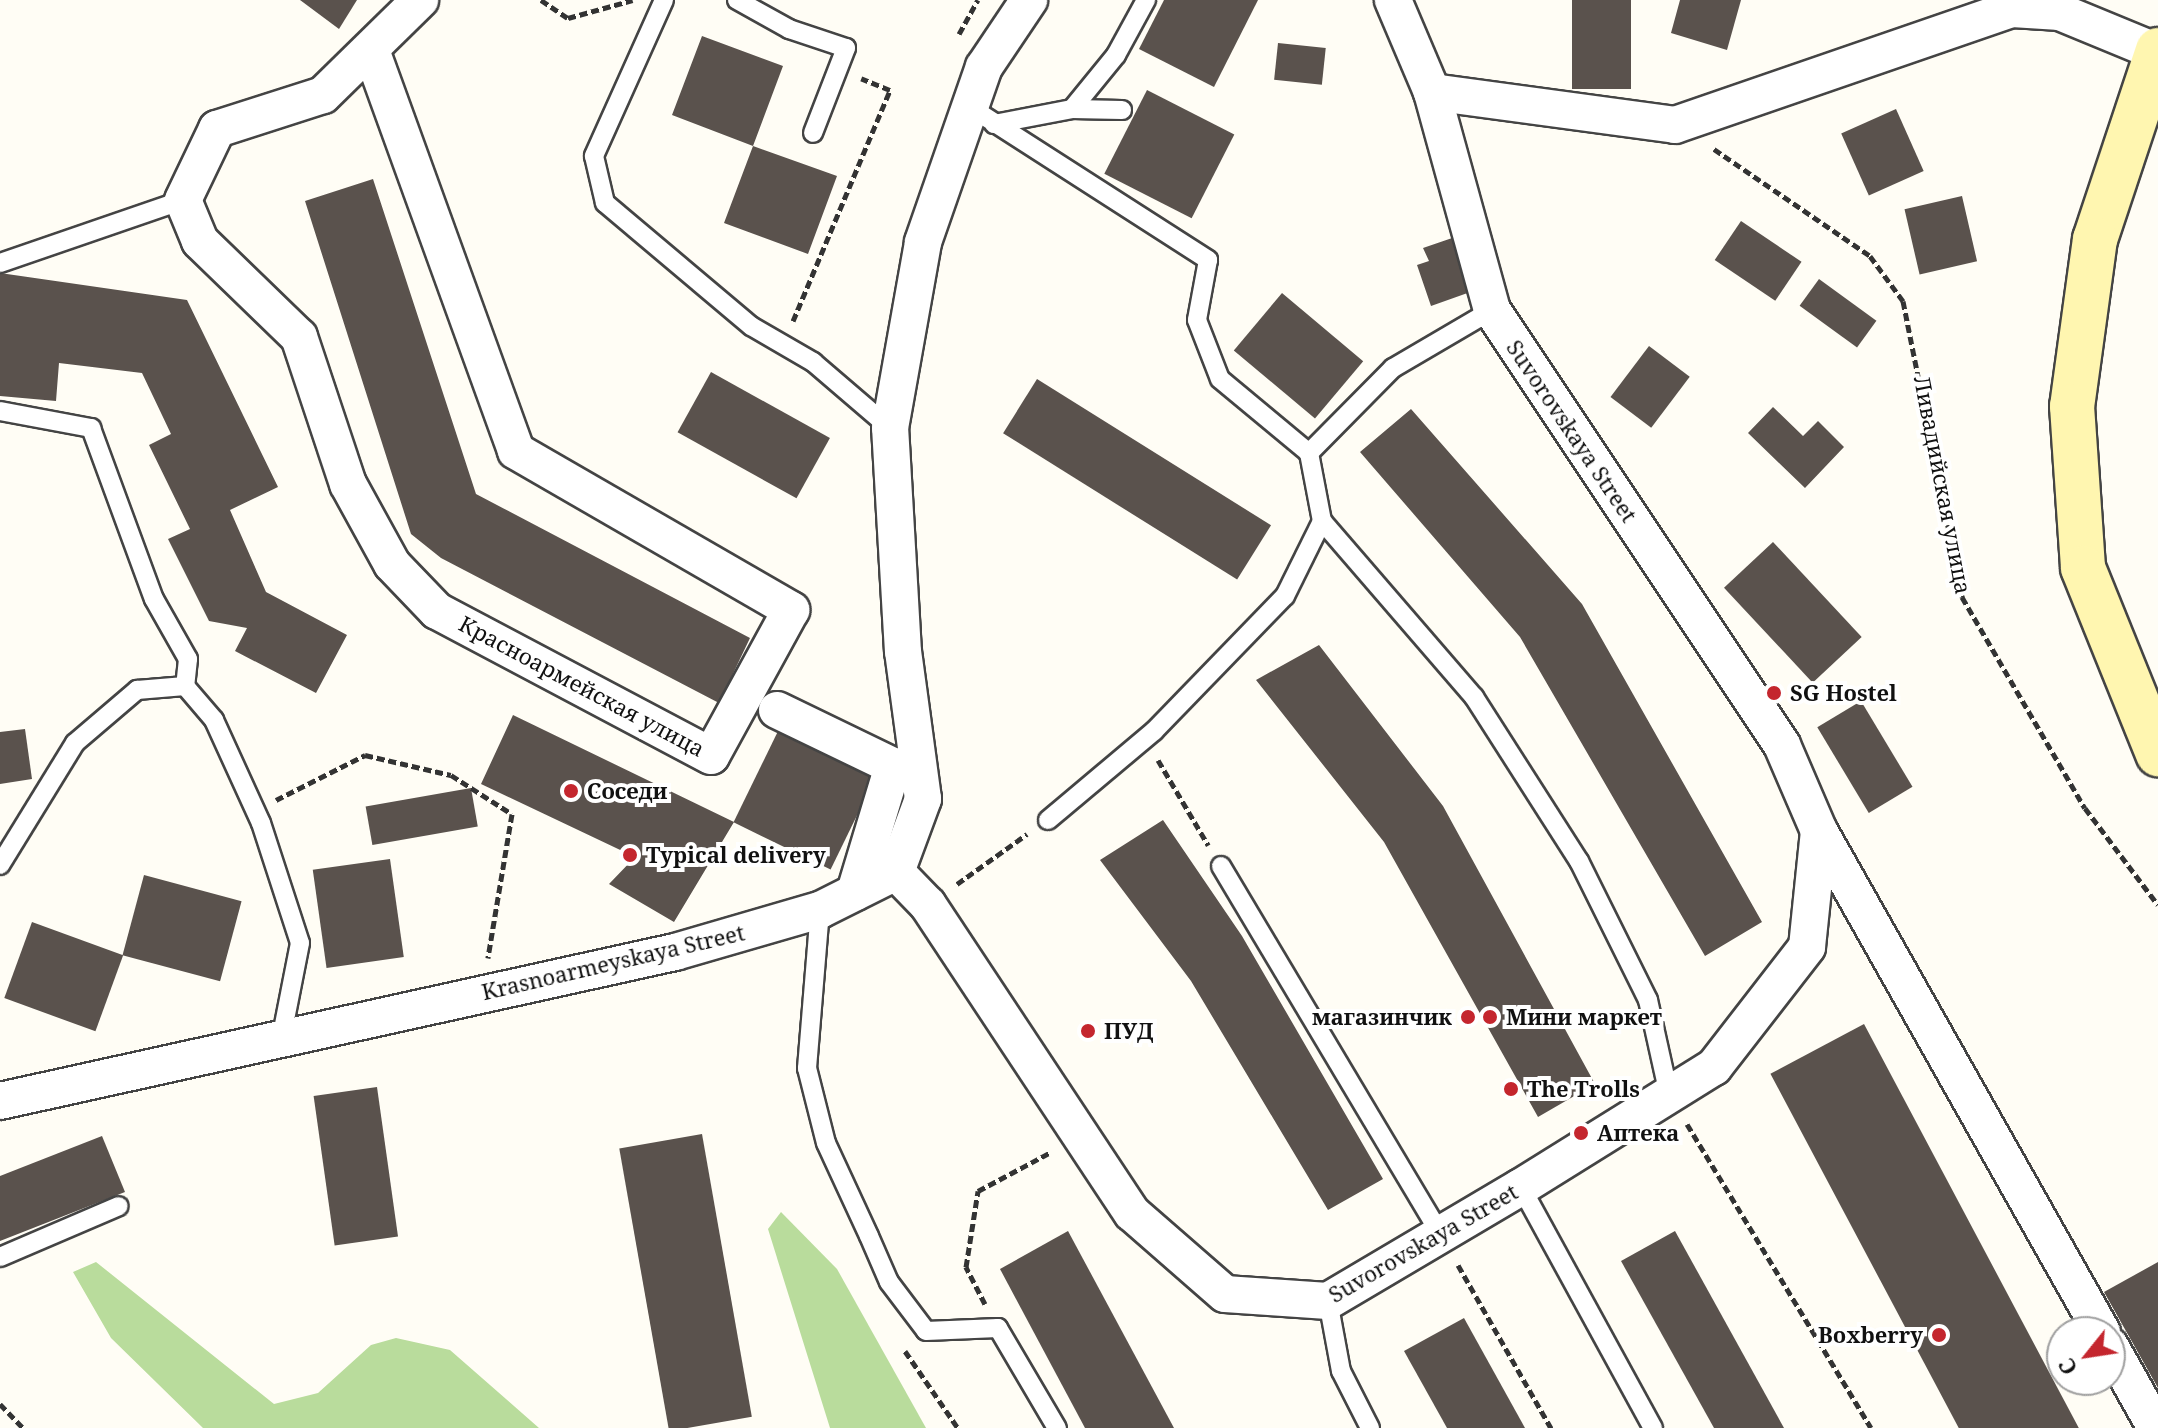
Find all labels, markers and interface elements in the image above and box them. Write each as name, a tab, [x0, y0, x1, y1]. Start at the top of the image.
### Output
street label: Suvorovskaya Street	[1501, 335, 1643, 527]
street label: Ливадийская улица	[1909, 374, 1977, 596]
street label: Красноармейская улица	[455, 610, 709, 762]
place label: SG Hostel	[1790, 680, 1897, 706]
marker: SG Hostel	[1765, 684, 1783, 702]
place label: Соседи	[587, 778, 667, 804]
marker: Соседи	[562, 782, 580, 800]
place label: Typical delivery	[646, 842, 826, 868]
marker: Typical delivery	[621, 846, 639, 864]
street label: Krasnoarmeyskaya Street	[479, 919, 747, 1005]
place label: магазинчик	[1312, 1004, 1452, 1030]
place label: Мини маркет	[1506, 1004, 1662, 1030]
marker: магазинчик	[1459, 1008, 1477, 1026]
marker: Мини маркет	[1481, 1008, 1499, 1026]
place label: ПУД	[1104, 1018, 1154, 1044]
marker: ПУД	[1079, 1022, 1097, 1040]
place label: The Trolls	[1527, 1076, 1640, 1102]
marker: The Trolls	[1502, 1080, 1520, 1098]
place label: Аптека	[1597, 1120, 1679, 1146]
marker: Аптека	[1572, 1124, 1590, 1142]
street label: Suvorovskaya Street	[1324, 1178, 1522, 1308]
north arrow	[2046, 1316, 2126, 1396]
place label: Boxberry	[1818, 1322, 1923, 1348]
marker: Boxberry	[1930, 1326, 1948, 1344]
text: С	[2050, 1353, 2084, 1381]

